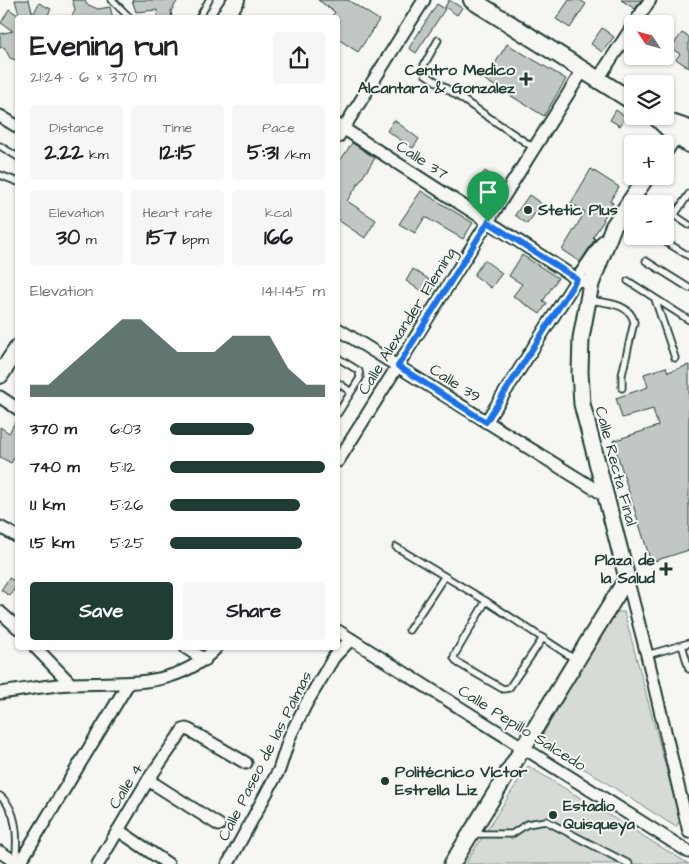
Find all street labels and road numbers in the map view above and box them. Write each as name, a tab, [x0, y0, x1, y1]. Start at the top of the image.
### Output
street label: Calle 37	[392, 135, 452, 185]
street label: Calle Alexander Fleming	[353, 243, 462, 399]
street label: Calle 39	[425, 358, 485, 408]
street label: Calle Recta Final	[589, 404, 643, 528]
street label: Calle Paseo de las Palmas	[213, 667, 317, 845]
street label: Calle Pepillo Salcedo	[454, 680, 590, 776]
street label: Calle 4	[103, 759, 149, 813]

